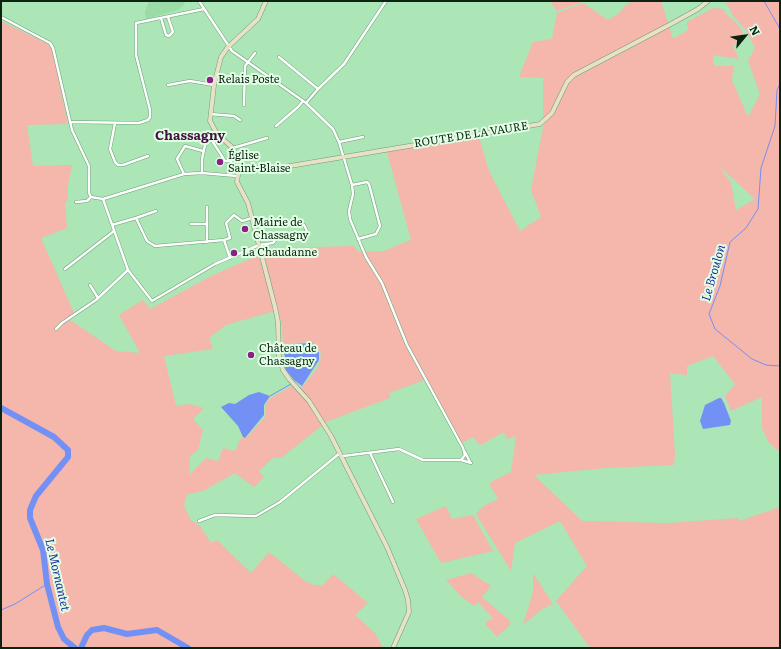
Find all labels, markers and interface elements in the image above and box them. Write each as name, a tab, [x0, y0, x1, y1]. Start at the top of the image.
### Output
north arrow	[725, 16, 765, 56]
text: N	[746, 22, 765, 38]
place label: Relais Poste	[218, 73, 280, 87]
marker: Relais Poste	[205, 75, 215, 85]
street label: ROUTE DE LA VAURE	[413, 119, 529, 151]
district label: Chassagny	[155, 128, 225, 144]
place label: Église Saint-Blaise	[228, 149, 291, 175]
marker: Église Saint-Blaise	[215, 157, 225, 167]
place label: Mairie de Chassagny	[253, 216, 309, 242]
marker: Mairie de Chassagny	[240, 224, 250, 234]
water label: Le Broulon	[699, 243, 729, 303]
place label: La Chaudanne	[242, 246, 317, 260]
marker: La Chaudanne	[229, 248, 239, 258]
place label: Château de Chassagny	[259, 342, 317, 368]
marker: Château de Chassagny	[246, 350, 256, 360]
water label: Le Mornantet	[42, 537, 72, 613]

